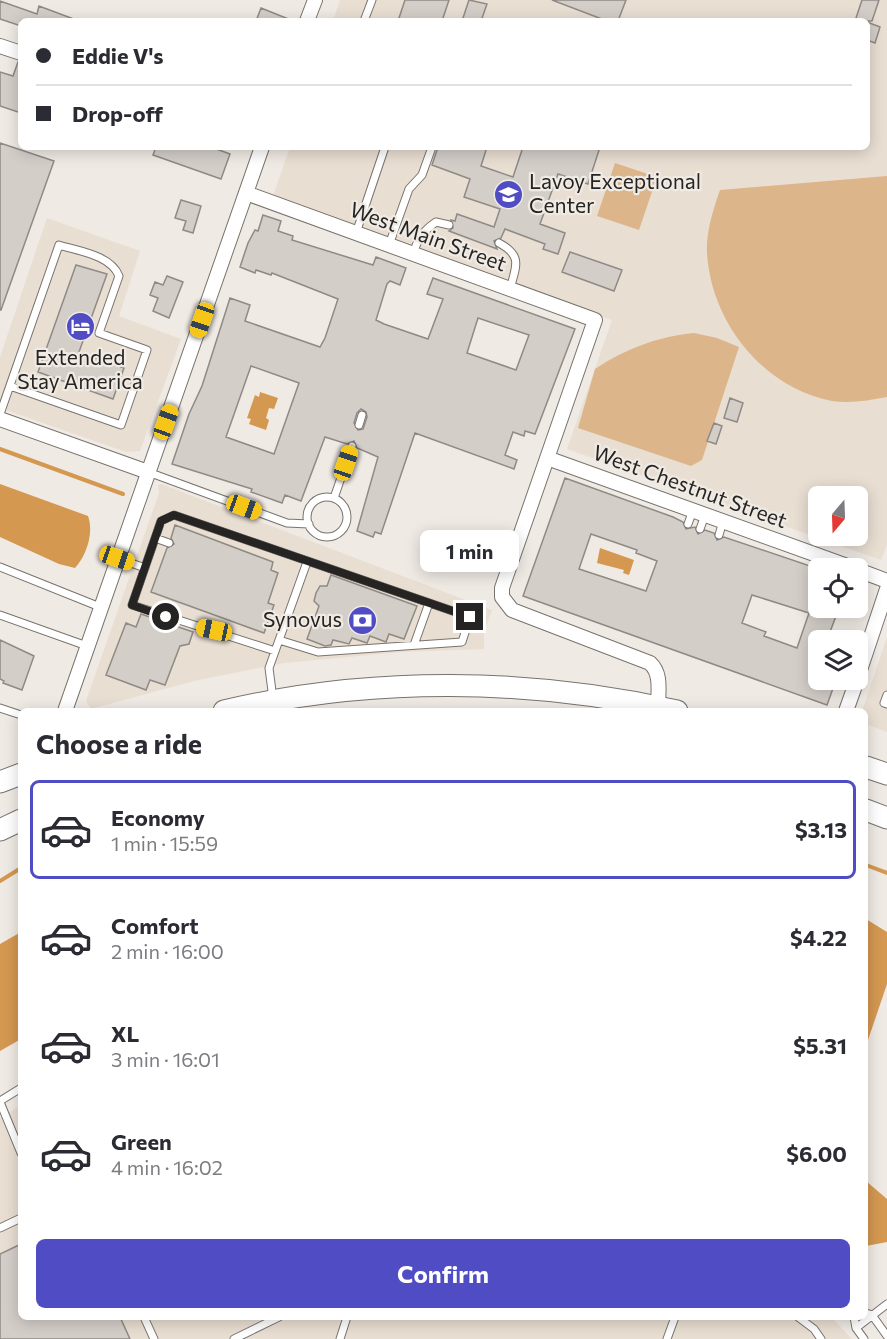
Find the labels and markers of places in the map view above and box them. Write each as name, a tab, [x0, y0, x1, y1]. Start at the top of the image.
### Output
place label: Lavoy Exceptional Center	[529, 168, 701, 217]
school or university icon: Lavoy Exceptional Center	[492, 178, 524, 210]
hotel icon: Extended Stay America	[64, 311, 96, 343]
place label: Extended Stay America	[17, 344, 143, 393]
bank icon: Synovus	[347, 604, 379, 636]
place label: Synovus	[263, 606, 342, 631]

